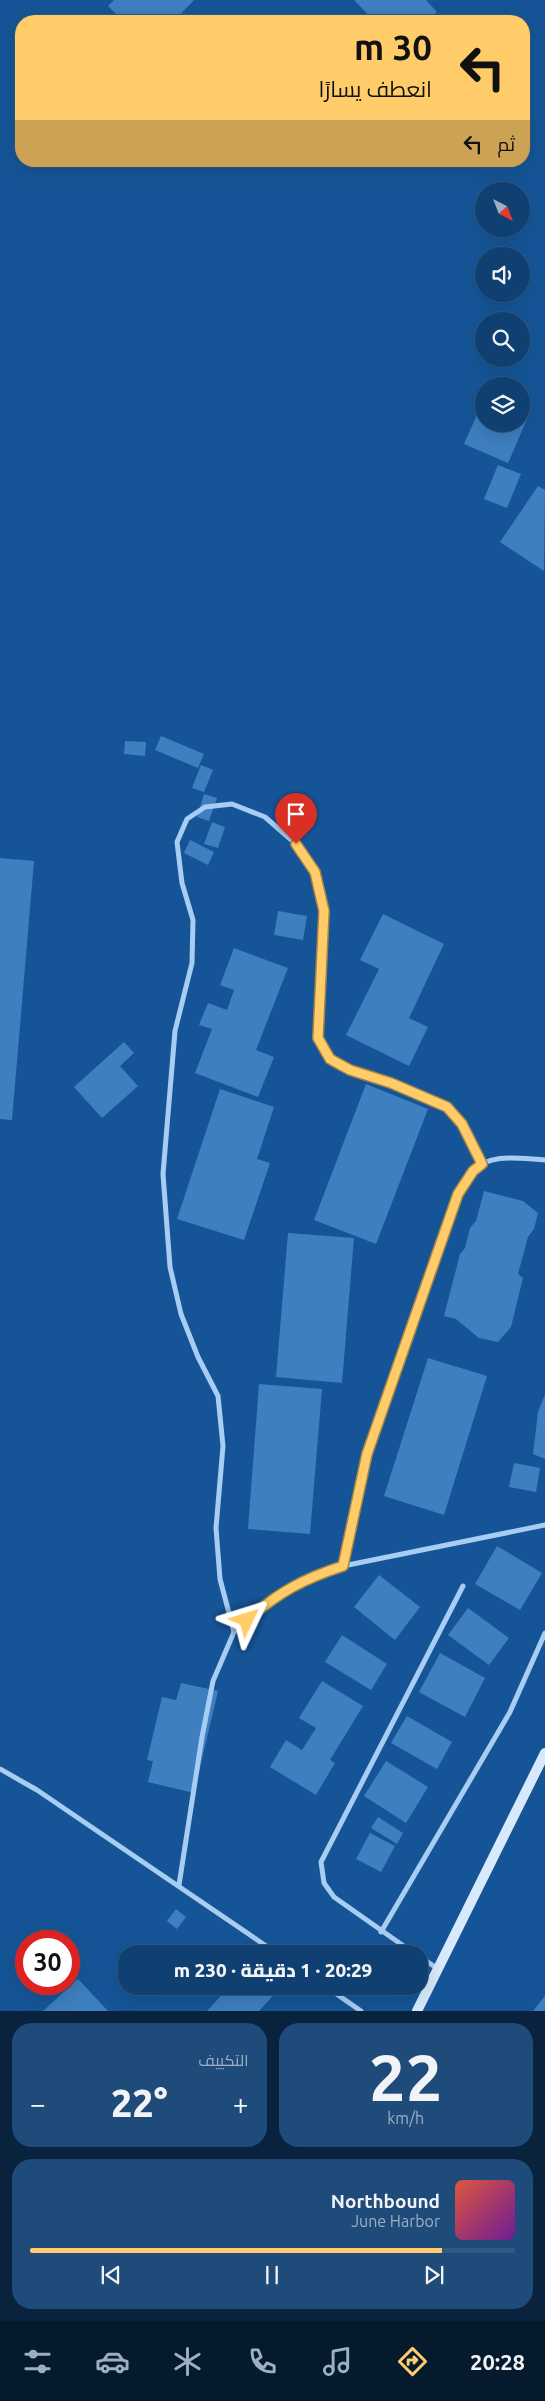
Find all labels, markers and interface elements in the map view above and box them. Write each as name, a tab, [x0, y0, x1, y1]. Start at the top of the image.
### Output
text: 30 m	[354, 27, 432, 67]
icon: left	[450, 35, 515, 100]
text: انعطف يسارًا	[319, 76, 432, 101]
icon: left	[459, 130, 487, 158]
text: ثم	[497, 133, 515, 155]
north arrow	[475, 182, 530, 238]
map controls	[475, 182, 530, 432]
button: sound	[475, 247, 530, 302]
button: search	[475, 312, 530, 367]
button: layers	[475, 377, 530, 432]
pin	[275, 793, 317, 844]
icon: arrive	[282, 800, 310, 828]
position arrow	[220, 1593, 272, 1645]
speed limit sign: 30	[15, 1930, 80, 1995]
text: 20:29 · 1 دقيقة · 230 m	[174, 1959, 372, 1981]
text: 22	[369, 2040, 442, 2113]
text: التكييف	[198, 2051, 249, 2069]
text: 22°	[111, 2082, 168, 2124]
text: −	[30, 2088, 46, 2119]
text: +	[233, 2088, 248, 2119]
text: km/h	[387, 2109, 424, 2127]
text: Northbound	[331, 2190, 440, 2212]
text: June Harbor	[351, 2212, 440, 2230]
icon: previous	[97, 2261, 125, 2289]
icon: pause	[258, 2261, 286, 2289]
icon: next	[420, 2261, 448, 2289]
icon: filters	[20, 2344, 55, 2379]
icon: car	[95, 2344, 130, 2379]
icon: climate	[170, 2344, 205, 2379]
icon: phone	[245, 2344, 280, 2379]
icon: music	[320, 2344, 355, 2379]
icon: directions	[395, 2344, 430, 2379]
text: 20:28	[470, 2349, 525, 2374]

